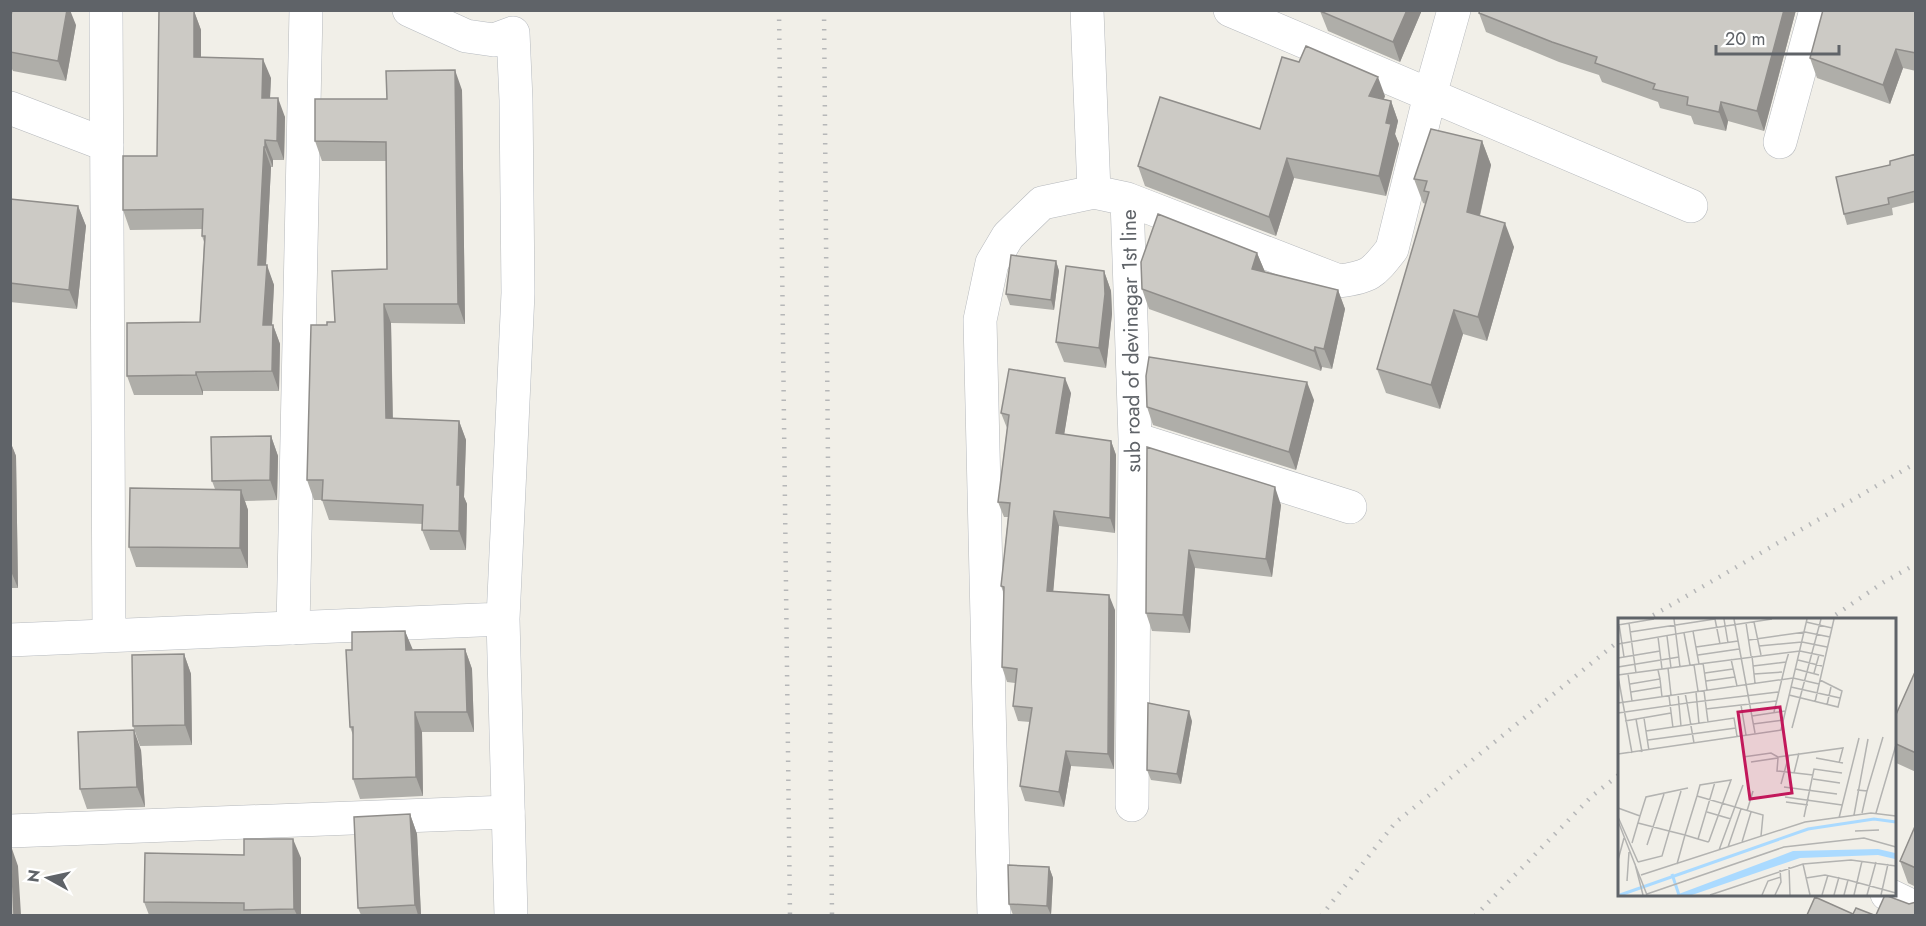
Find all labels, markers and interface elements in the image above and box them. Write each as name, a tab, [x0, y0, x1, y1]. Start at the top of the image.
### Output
scale bar	[1716, 18, 1839, 56]
text: 20 m	[1725, 26, 1765, 52]
street label: sub road of devinagar 1st line	[1114, 209, 1148, 473]
inset map	[1618, 618, 1896, 896]
north arrow	[18, 848, 78, 908]
text: N	[21, 868, 46, 884]

